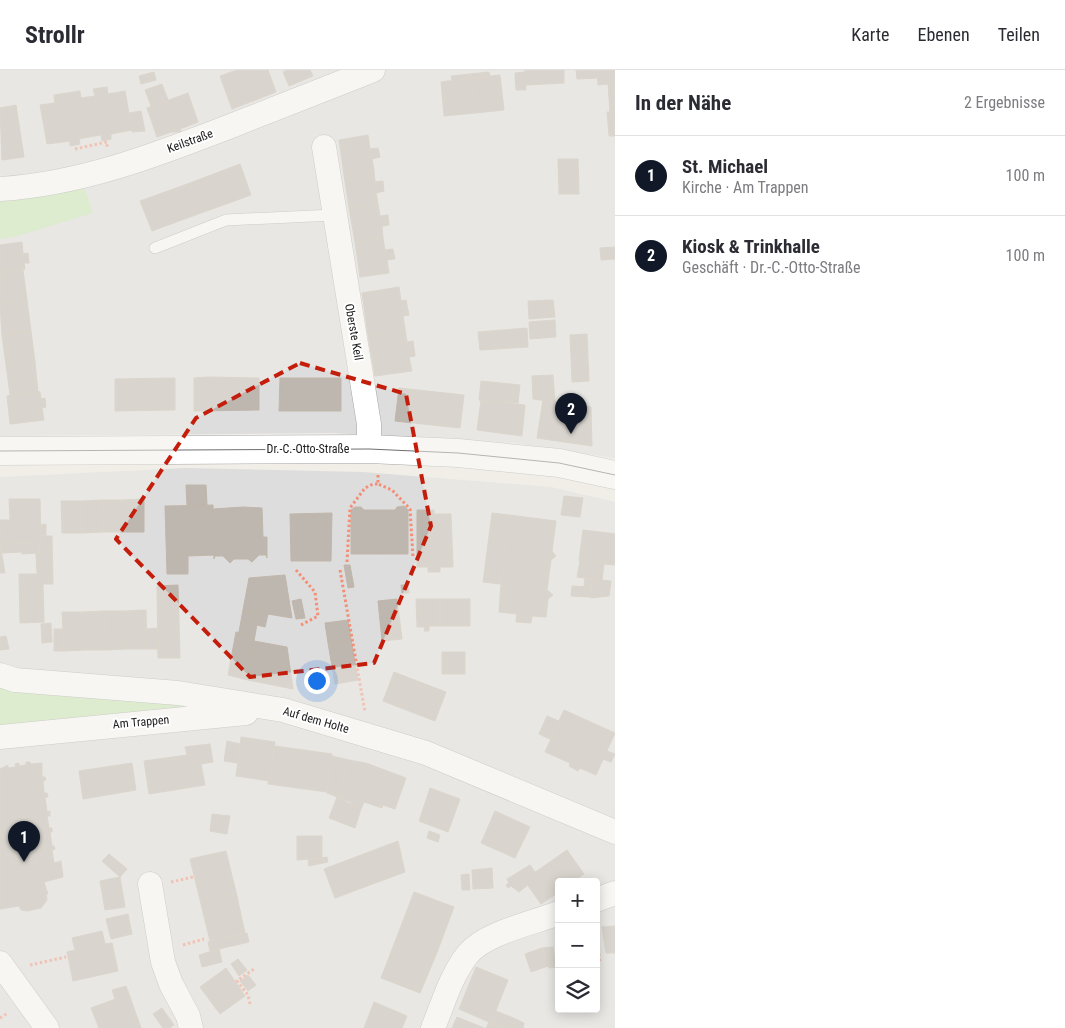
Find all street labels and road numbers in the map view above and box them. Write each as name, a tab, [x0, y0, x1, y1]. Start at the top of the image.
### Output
street label: Keilstraße	[165, 126, 215, 156]
street label: Oberste Keil	[342, 303, 366, 361]
street label: Dr.-C.-Otto-Straße	[267, 442, 350, 456]
street label: Auf dem Holte	[281, 704, 351, 736]
street label: Am Trappen	[112, 713, 170, 731]

